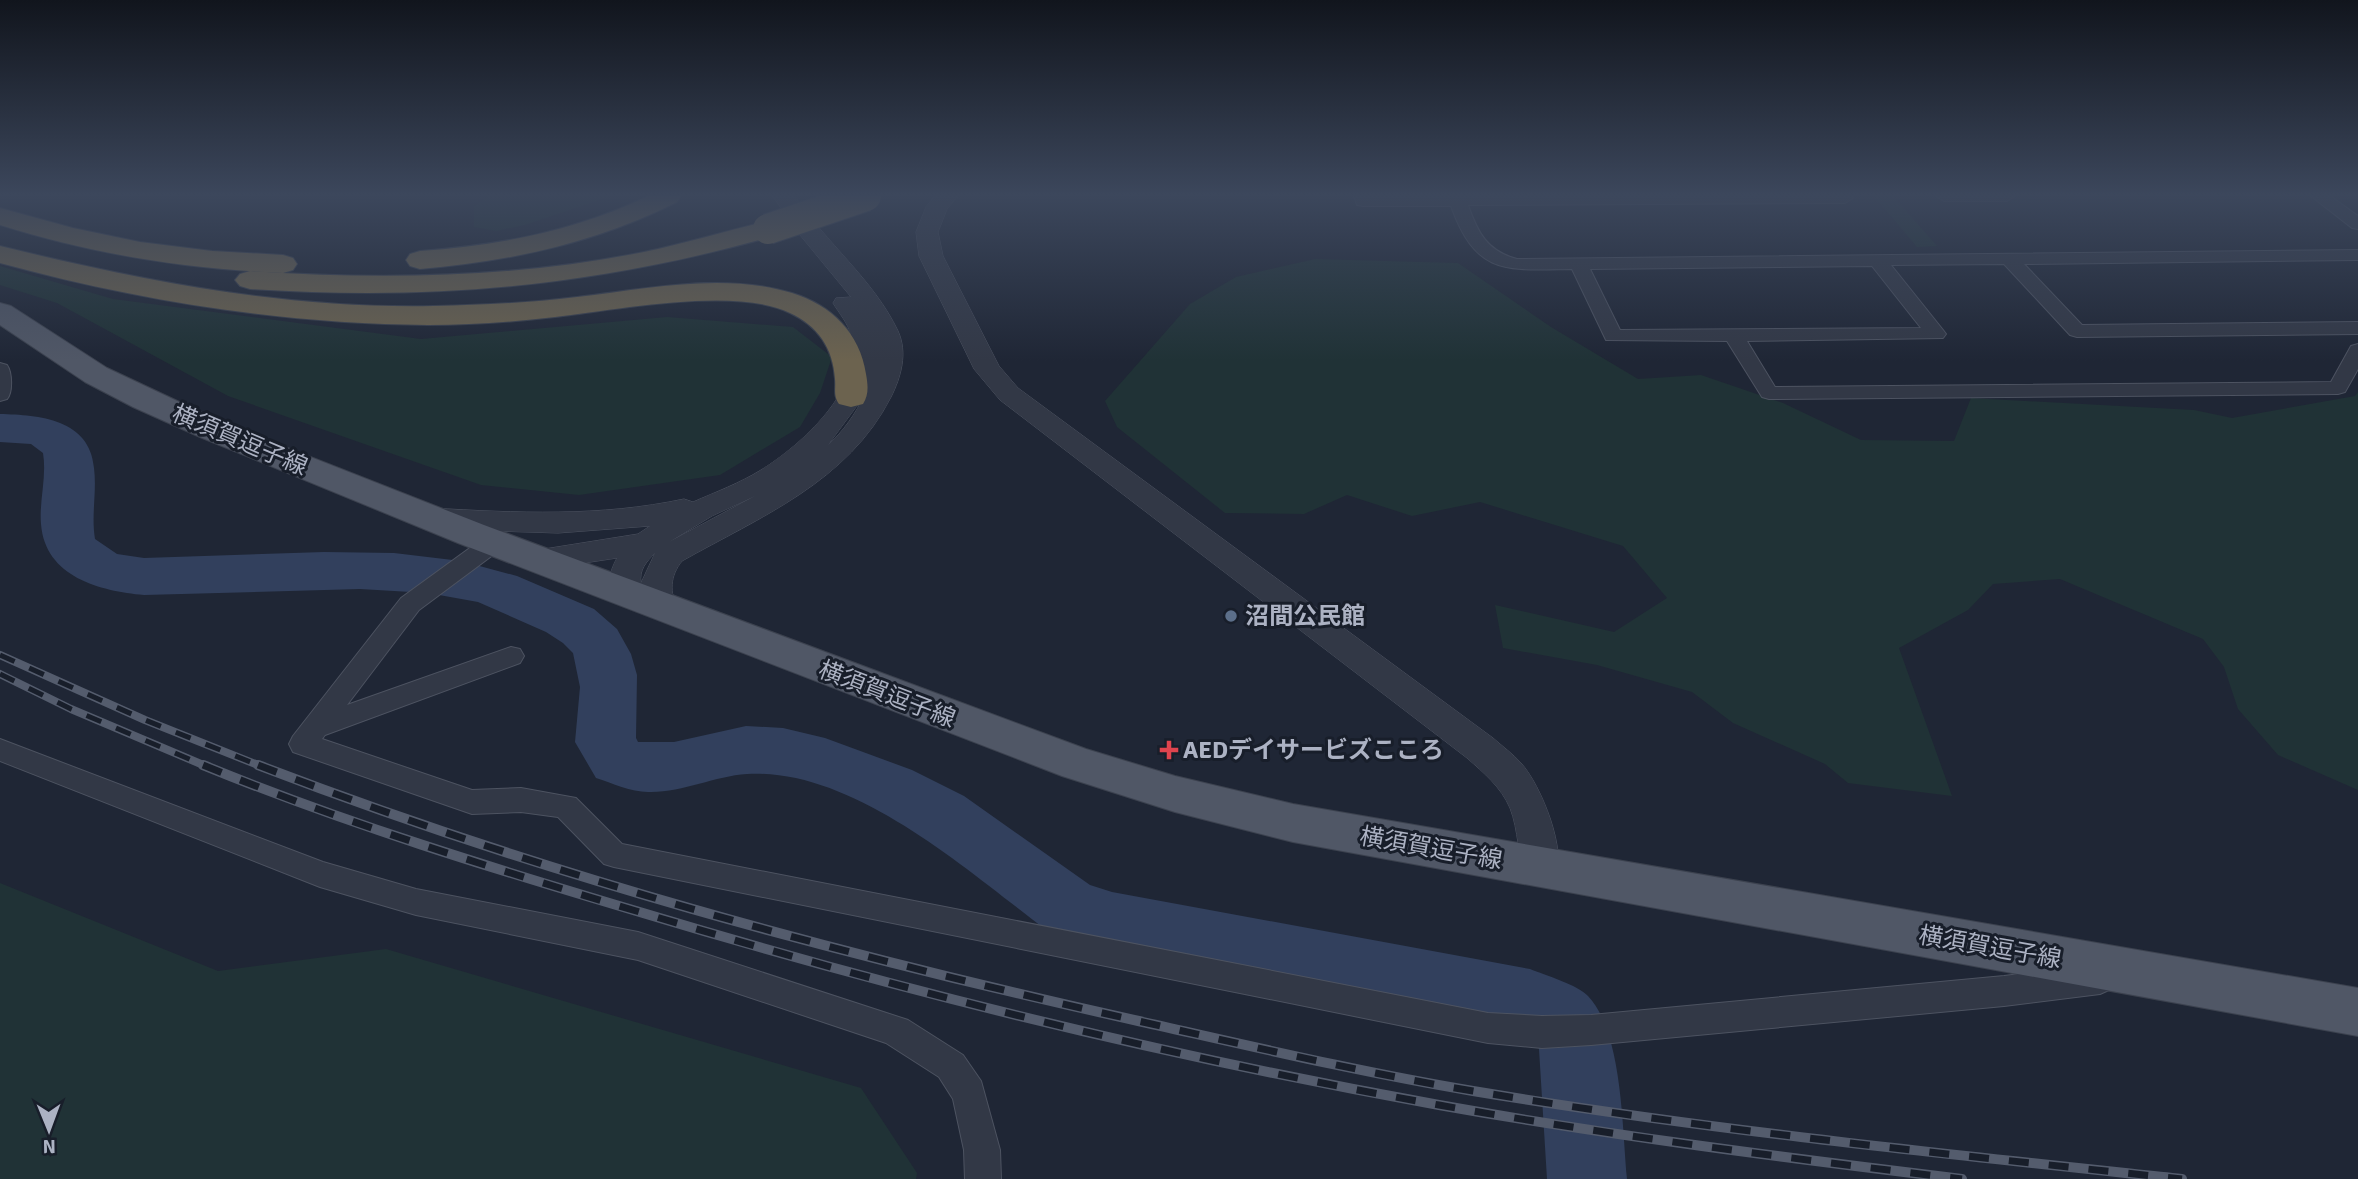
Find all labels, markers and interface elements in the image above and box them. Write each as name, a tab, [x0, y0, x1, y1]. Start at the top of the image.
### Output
street label: 横須賀逗子線	[168, 398, 312, 482]
place label: 沼間公民館	[1245, 601, 1365, 631]
marker: 沼間公民館	[1223, 608, 1239, 624]
street label: 横須賀逗子線	[814, 654, 960, 734]
place label: AEDデイサービズこころ	[1183, 735, 1444, 765]
marker: AEDデイサービズこころ	[1161, 742, 1177, 758]
street label: 横須賀逗子線	[1357, 821, 1505, 875]
street label: 横須賀逗子線	[1916, 920, 2064, 974]
north arrow	[14, 1095, 84, 1165]
text: N	[42, 1134, 56, 1158]

